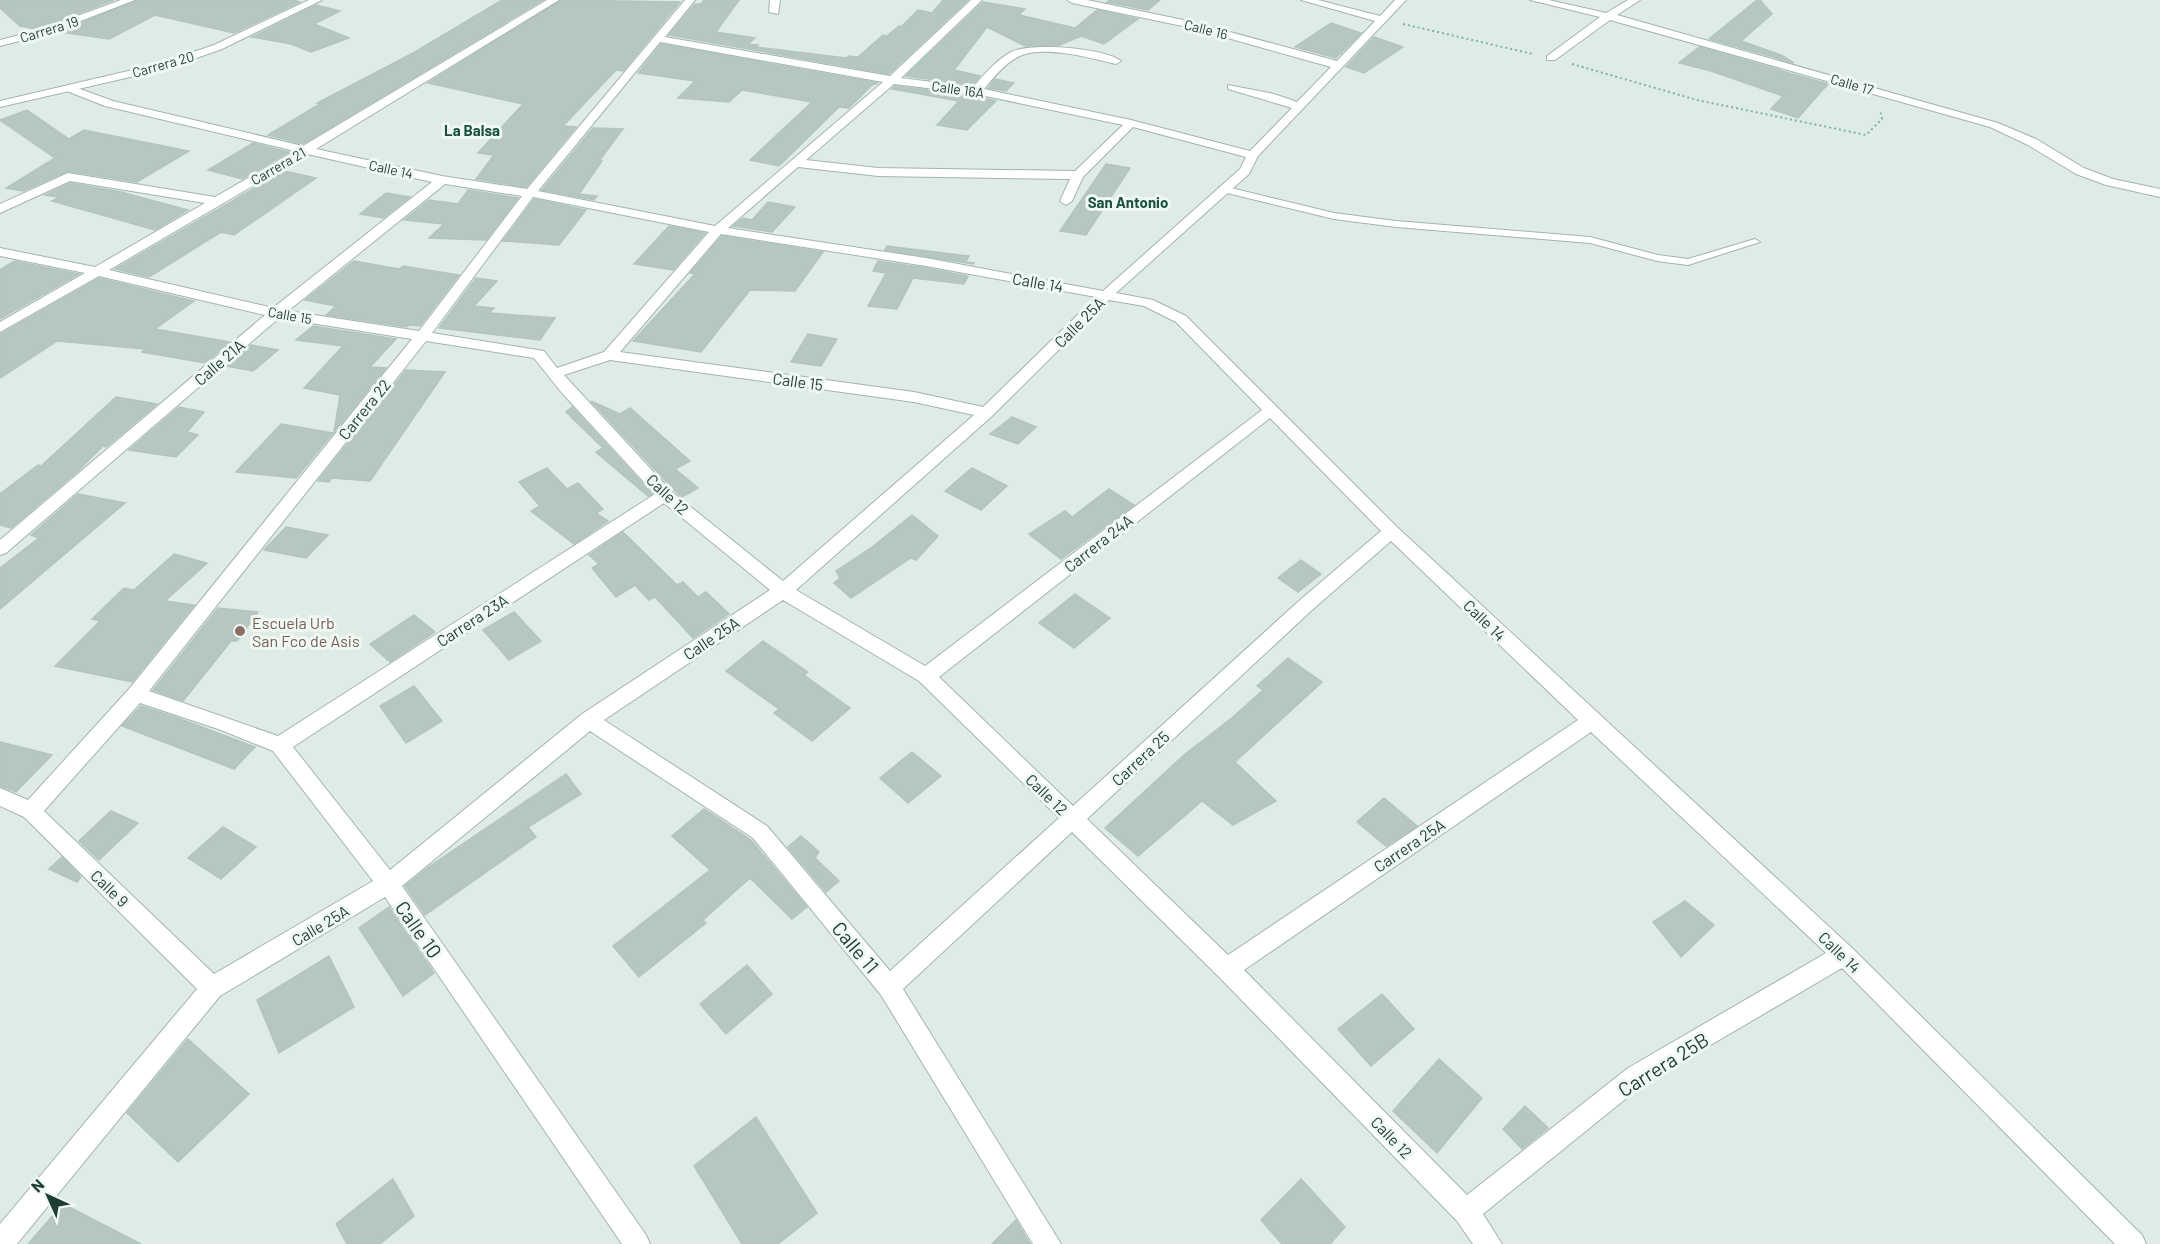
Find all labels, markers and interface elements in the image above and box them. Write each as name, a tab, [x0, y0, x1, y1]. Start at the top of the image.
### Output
street label: Carrera 19	[18, 12, 80, 46]
street label: Calle 16	[1182, 15, 1230, 43]
street label: Carrera 20	[130, 47, 196, 81]
street label: Calle 17	[1829, 70, 1876, 98]
street label: Calle 16A	[931, 77, 986, 101]
district label: La Balsa	[444, 121, 500, 139]
street label: Carrera 21	[248, 144, 308, 188]
street label: Calle 14	[367, 156, 415, 182]
district label: San Antonio	[1088, 193, 1168, 211]
street label: Calle 14	[1011, 268, 1065, 296]
street label: Calle 25A	[1050, 293, 1108, 351]
street label: Calle 15	[267, 303, 313, 327]
street label: Calle 21A	[190, 335, 248, 389]
street label: Calle 15	[772, 368, 824, 394]
street label: Carrera 22	[334, 375, 394, 443]
street label: Calle 12	[643, 470, 693, 518]
street label: Carrera 24A	[1060, 510, 1136, 576]
street label: Carrera 23A	[433, 590, 512, 650]
street label: Calle 14	[1460, 595, 1510, 645]
street label: Calle 25A	[679, 612, 743, 664]
place label: Escuela Urb San Fco de Asis	[252, 613, 360, 650]
marker: Escuela Urb San Fco de Asis	[233, 624, 247, 638]
street label: Carrera 25	[1107, 727, 1173, 789]
street label: Calle 12	[1022, 769, 1072, 819]
street label: Carrera 25A	[1370, 814, 1448, 876]
street label: Calle 9	[87, 865, 133, 911]
street label: Calle 10	[391, 896, 447, 962]
street label: Calle 25A	[288, 900, 352, 949]
street label: Calle 11	[827, 916, 885, 978]
street label: Calle 14	[1815, 927, 1865, 977]
street label: Carrera 25B	[1613, 1027, 1713, 1101]
street label: Calle 12	[1367, 1112, 1417, 1162]
north arrow	[18, 1166, 78, 1226]
text: N	[27, 1175, 48, 1196]

